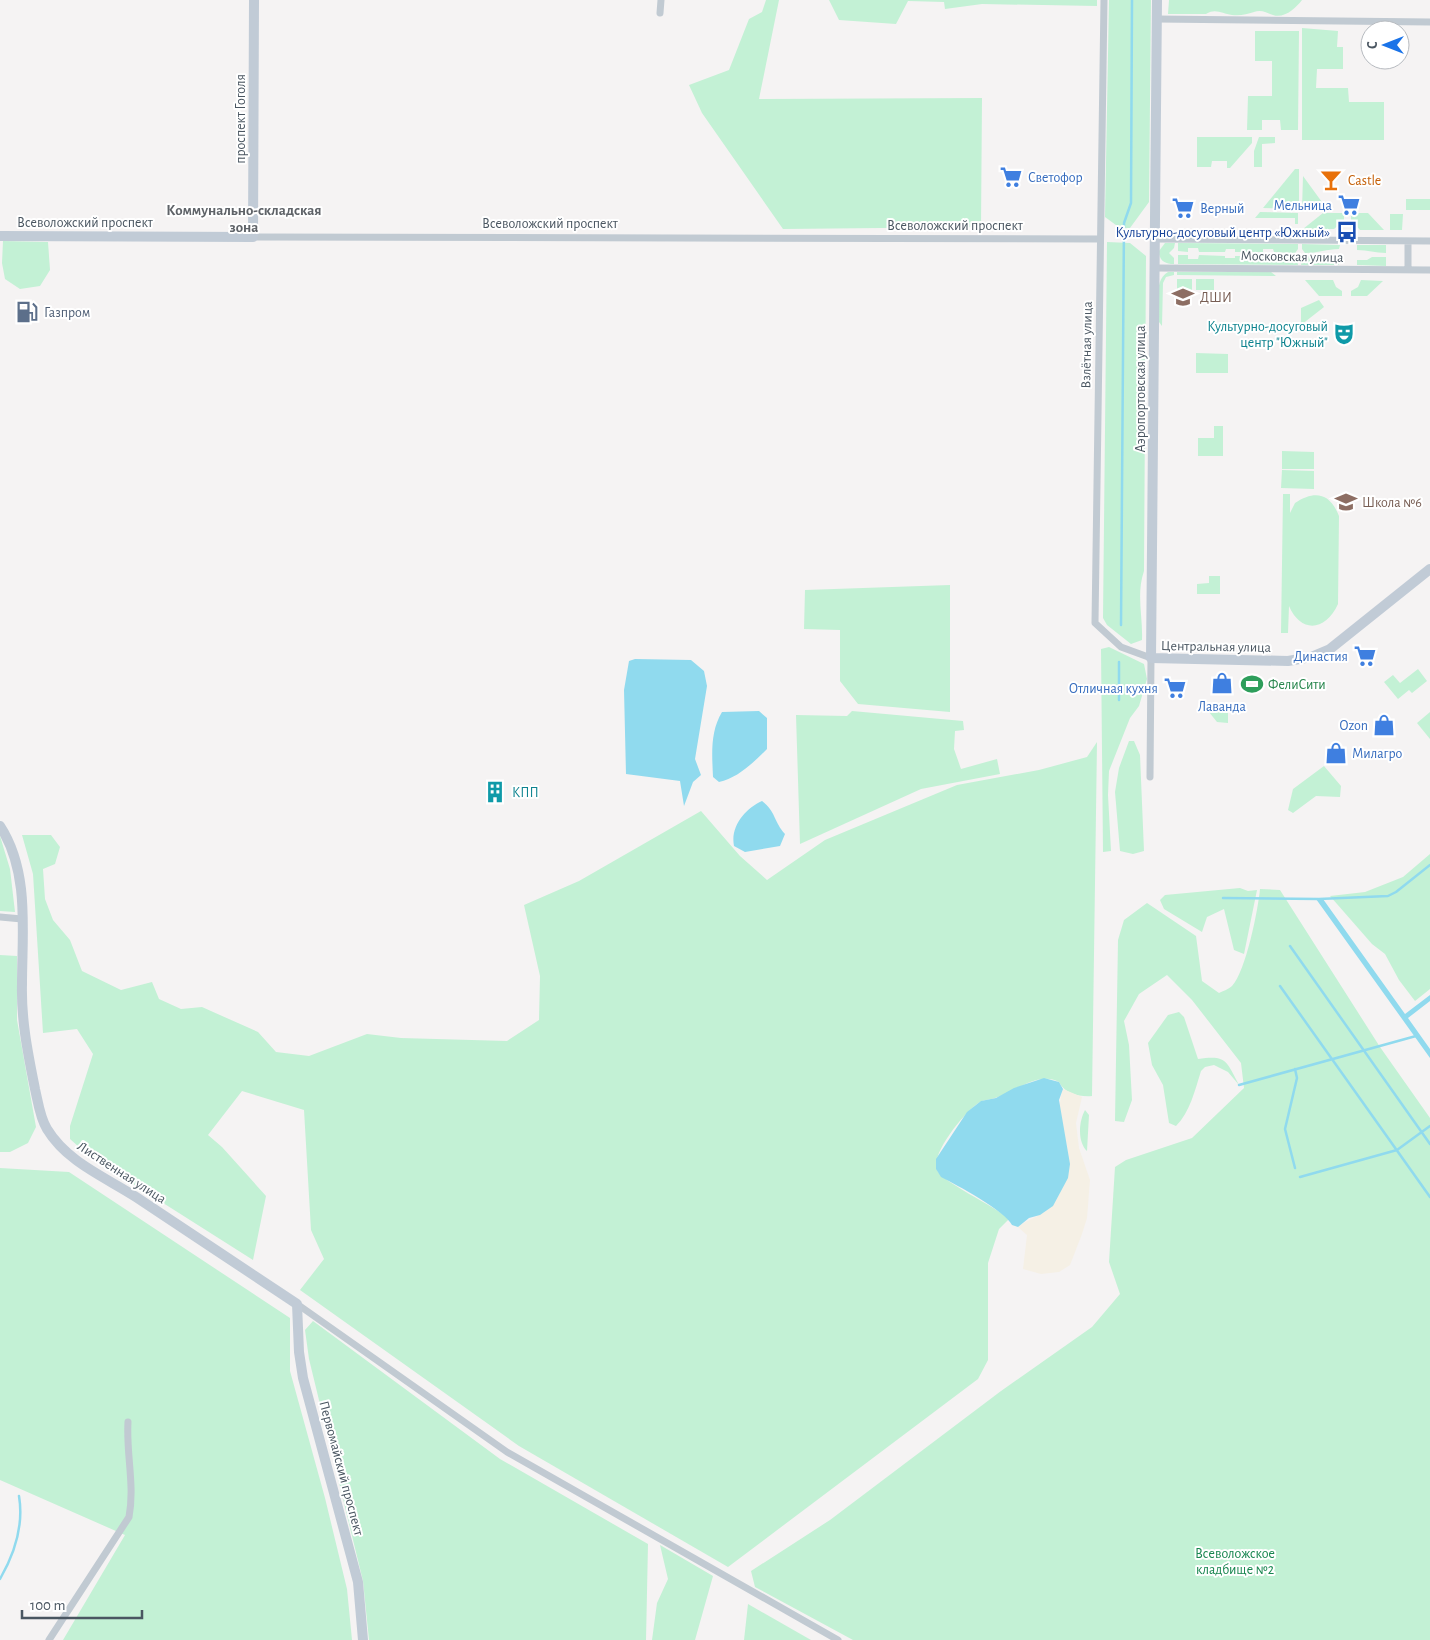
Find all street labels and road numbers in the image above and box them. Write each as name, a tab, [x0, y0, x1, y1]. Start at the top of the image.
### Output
street label: проспект Гоголя	[234, 74, 248, 164]
street label: Всеволожский проспект	[17, 216, 154, 230]
street label: Всеволожский проспект	[482, 217, 619, 231]
street label: Всеволожский проспект	[887, 219, 1024, 233]
street label: Московская улица	[1240, 249, 1344, 265]
street label: Взлётная улица	[1079, 301, 1095, 389]
street label: Аэропортовская улица	[1134, 325, 1148, 453]
street label: Центральная улица	[1161, 639, 1272, 655]
street label: Лиственная улица	[75, 1139, 169, 1207]
street label: Первомайский проспект	[316, 1399, 366, 1538]

